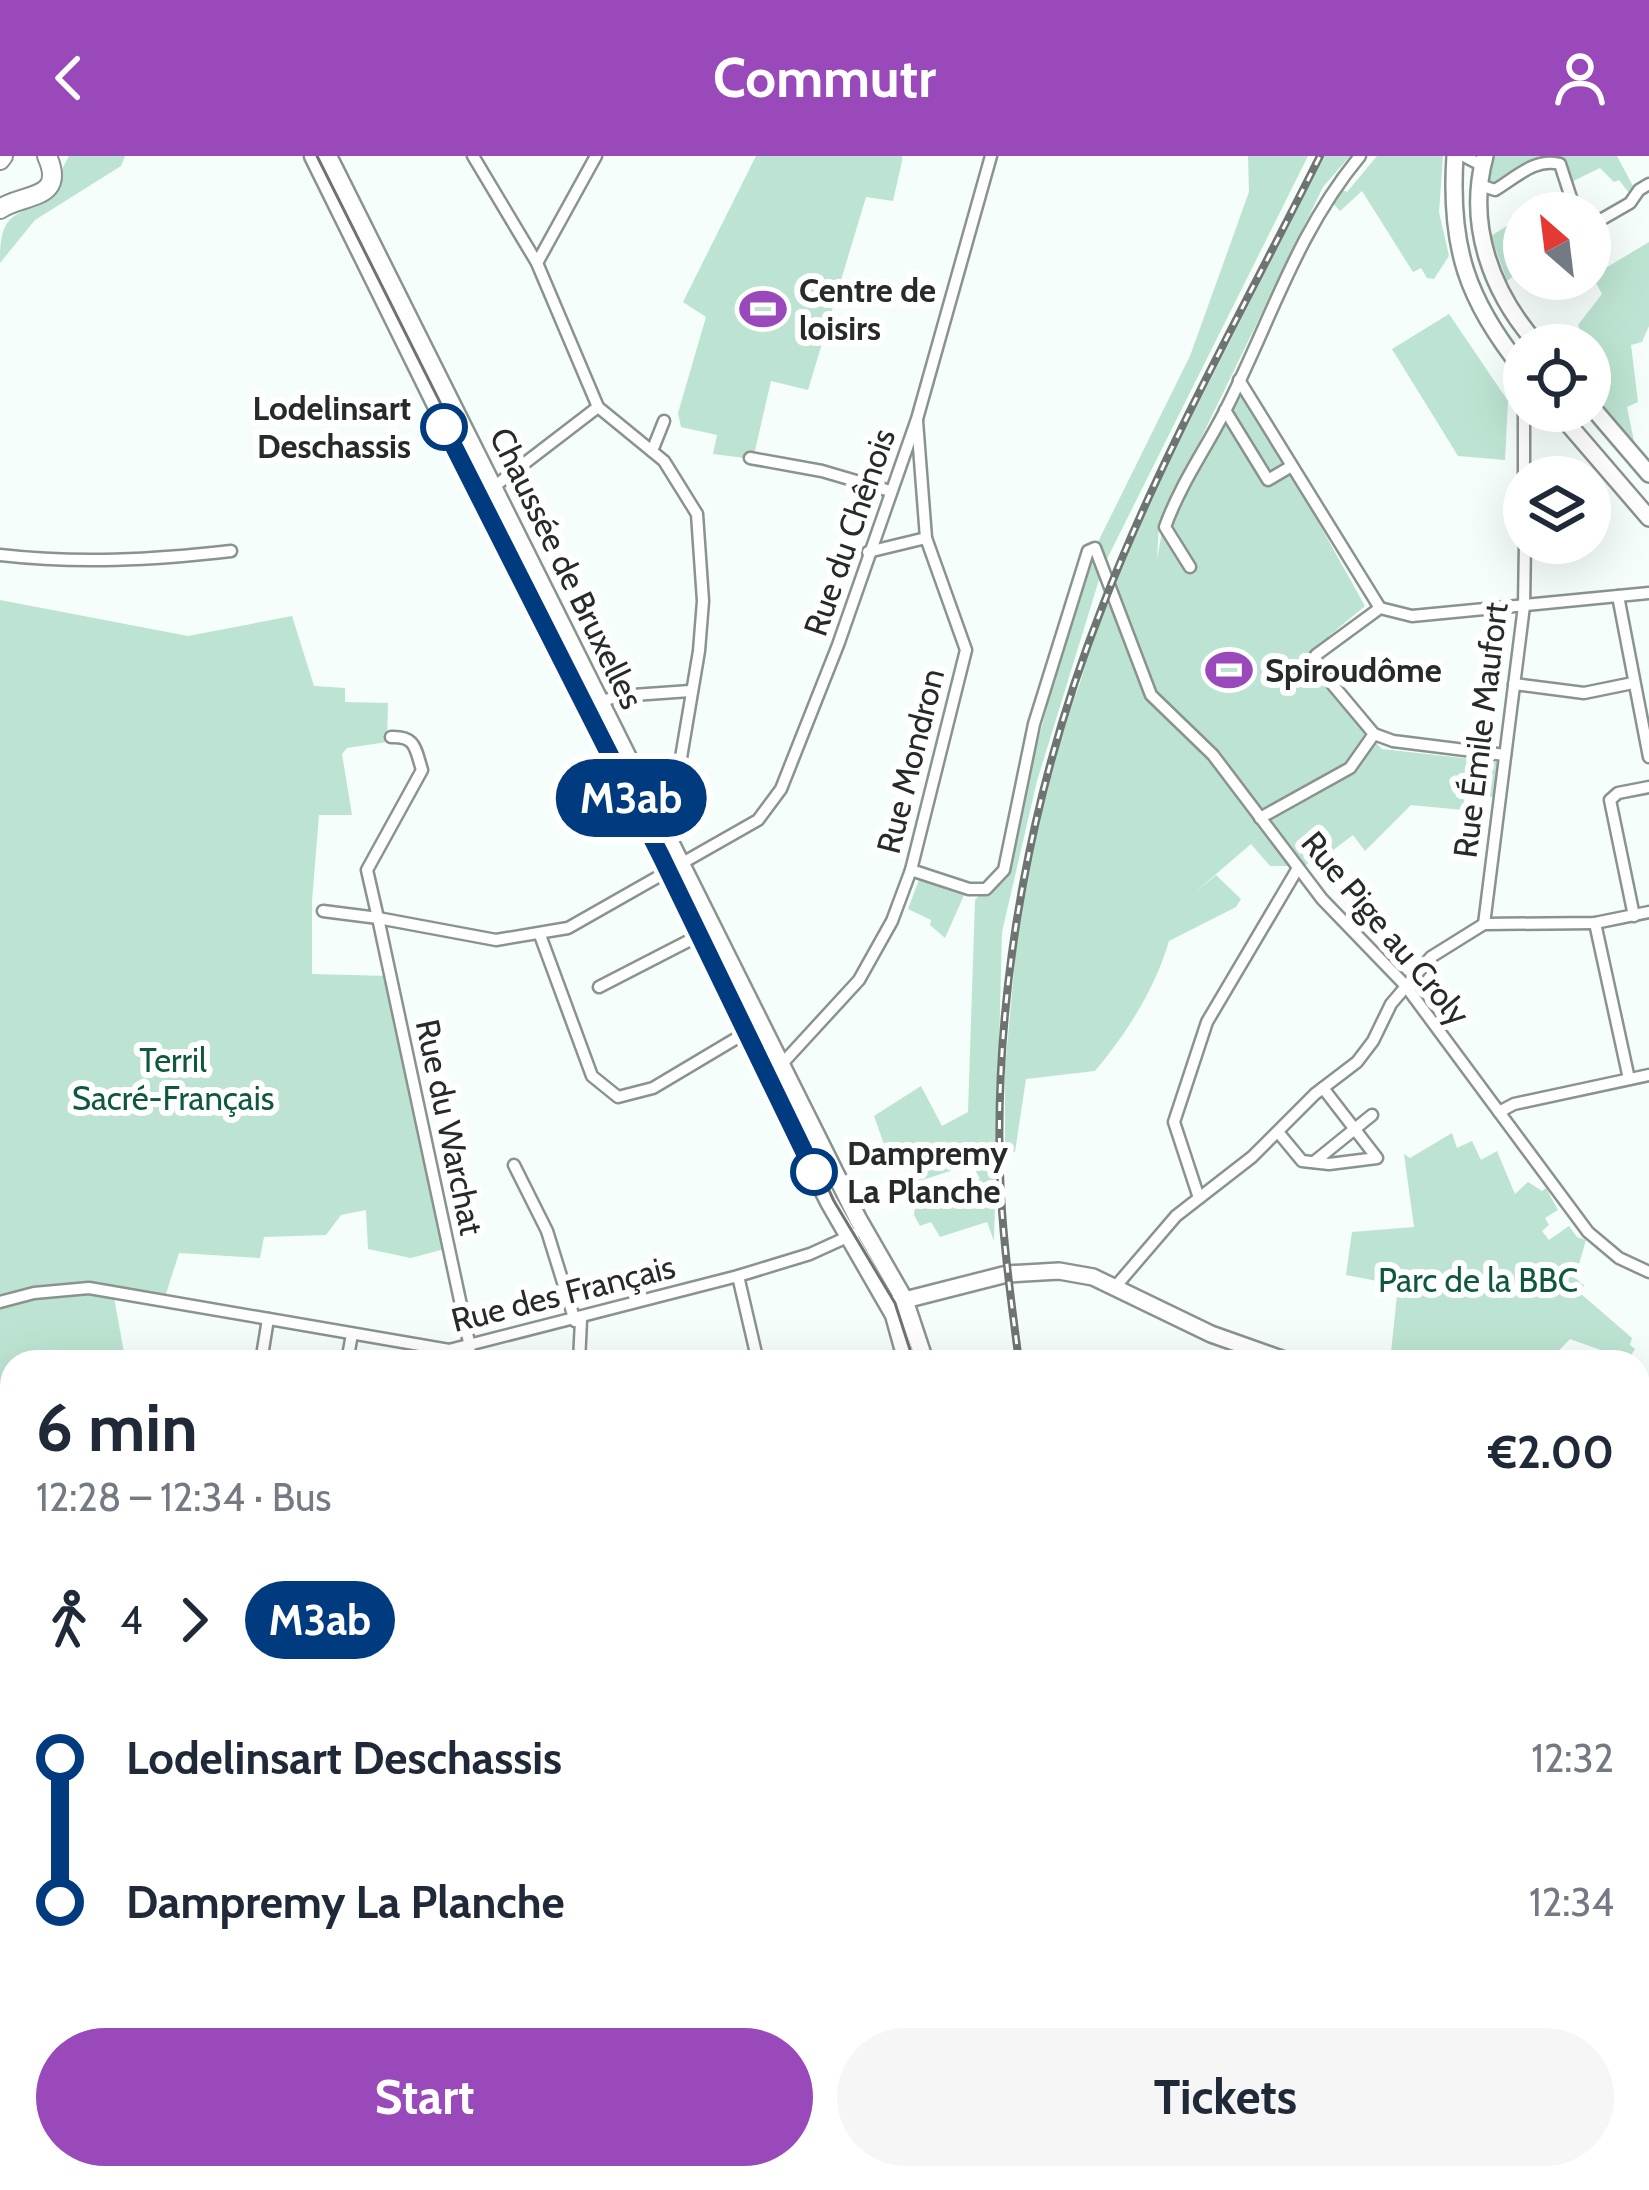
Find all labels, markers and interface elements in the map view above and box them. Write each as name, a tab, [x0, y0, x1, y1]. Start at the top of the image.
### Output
icon: back	[36, 45, 102, 111]
text: Commutr	[713, 45, 936, 111]
icon: person	[1547, 45, 1613, 111]
north arrow	[1503, 192, 1611, 300]
map controls	[1503, 192, 1611, 564]
place label: Centre de loisirs	[799, 270, 936, 348]
sports icon: Centre de loisirs	[738, 284, 788, 334]
button: locate	[1503, 324, 1611, 432]
place label: Lodelinsart Deschassis	[253, 388, 411, 466]
marker: Lodelinsart Deschassis	[422, 405, 466, 449]
street label: Chaussée de Bruxelles	[482, 421, 652, 715]
street label: Rue du Chênois	[795, 423, 903, 641]
button: layers	[1503, 456, 1611, 564]
street label: Rue Émile Maufort	[1444, 600, 1516, 860]
sports icon: Spiroudôme	[1204, 645, 1254, 695]
place label: Spiroudôme	[1265, 650, 1442, 690]
street label: Rue Mondron	[868, 664, 952, 858]
line badge: M3ab	[547, 759, 715, 837]
text: M3ab	[580, 772, 682, 824]
street label: Rue Pige au Croly	[1293, 823, 1479, 1033]
street label: Rue du Warchat	[408, 1016, 492, 1238]
park label: Terril Sacré-Français	[72, 1040, 274, 1118]
place label: Dampremy La Planche	[847, 1133, 1008, 1211]
marker: Dampremy La Planche	[792, 1150, 836, 1194]
street label: Rue des Français	[447, 1246, 679, 1340]
park label: Parc de la BBC	[1378, 1260, 1578, 1300]
text: 6 min	[36, 1387, 198, 1468]
text: €2.00	[1488, 1425, 1614, 1479]
text: 12:28 – 12:34 · Bus	[36, 1473, 332, 1521]
icon: walk	[36, 1587, 102, 1653]
icon: forward	[161, 1587, 227, 1653]
text: M3ab	[269, 1594, 371, 1646]
text: 4	[120, 1596, 143, 1644]
text: Lodelinsart Deschassis	[126, 1731, 562, 1785]
text: 12:32	[1531, 1734, 1614, 1782]
text: Dampremy La Planche	[126, 1875, 565, 1929]
text: 12:34	[1529, 1878, 1614, 1926]
button: Start	[36, 2028, 813, 2166]
button: Tickets	[837, 2028, 1614, 2166]

